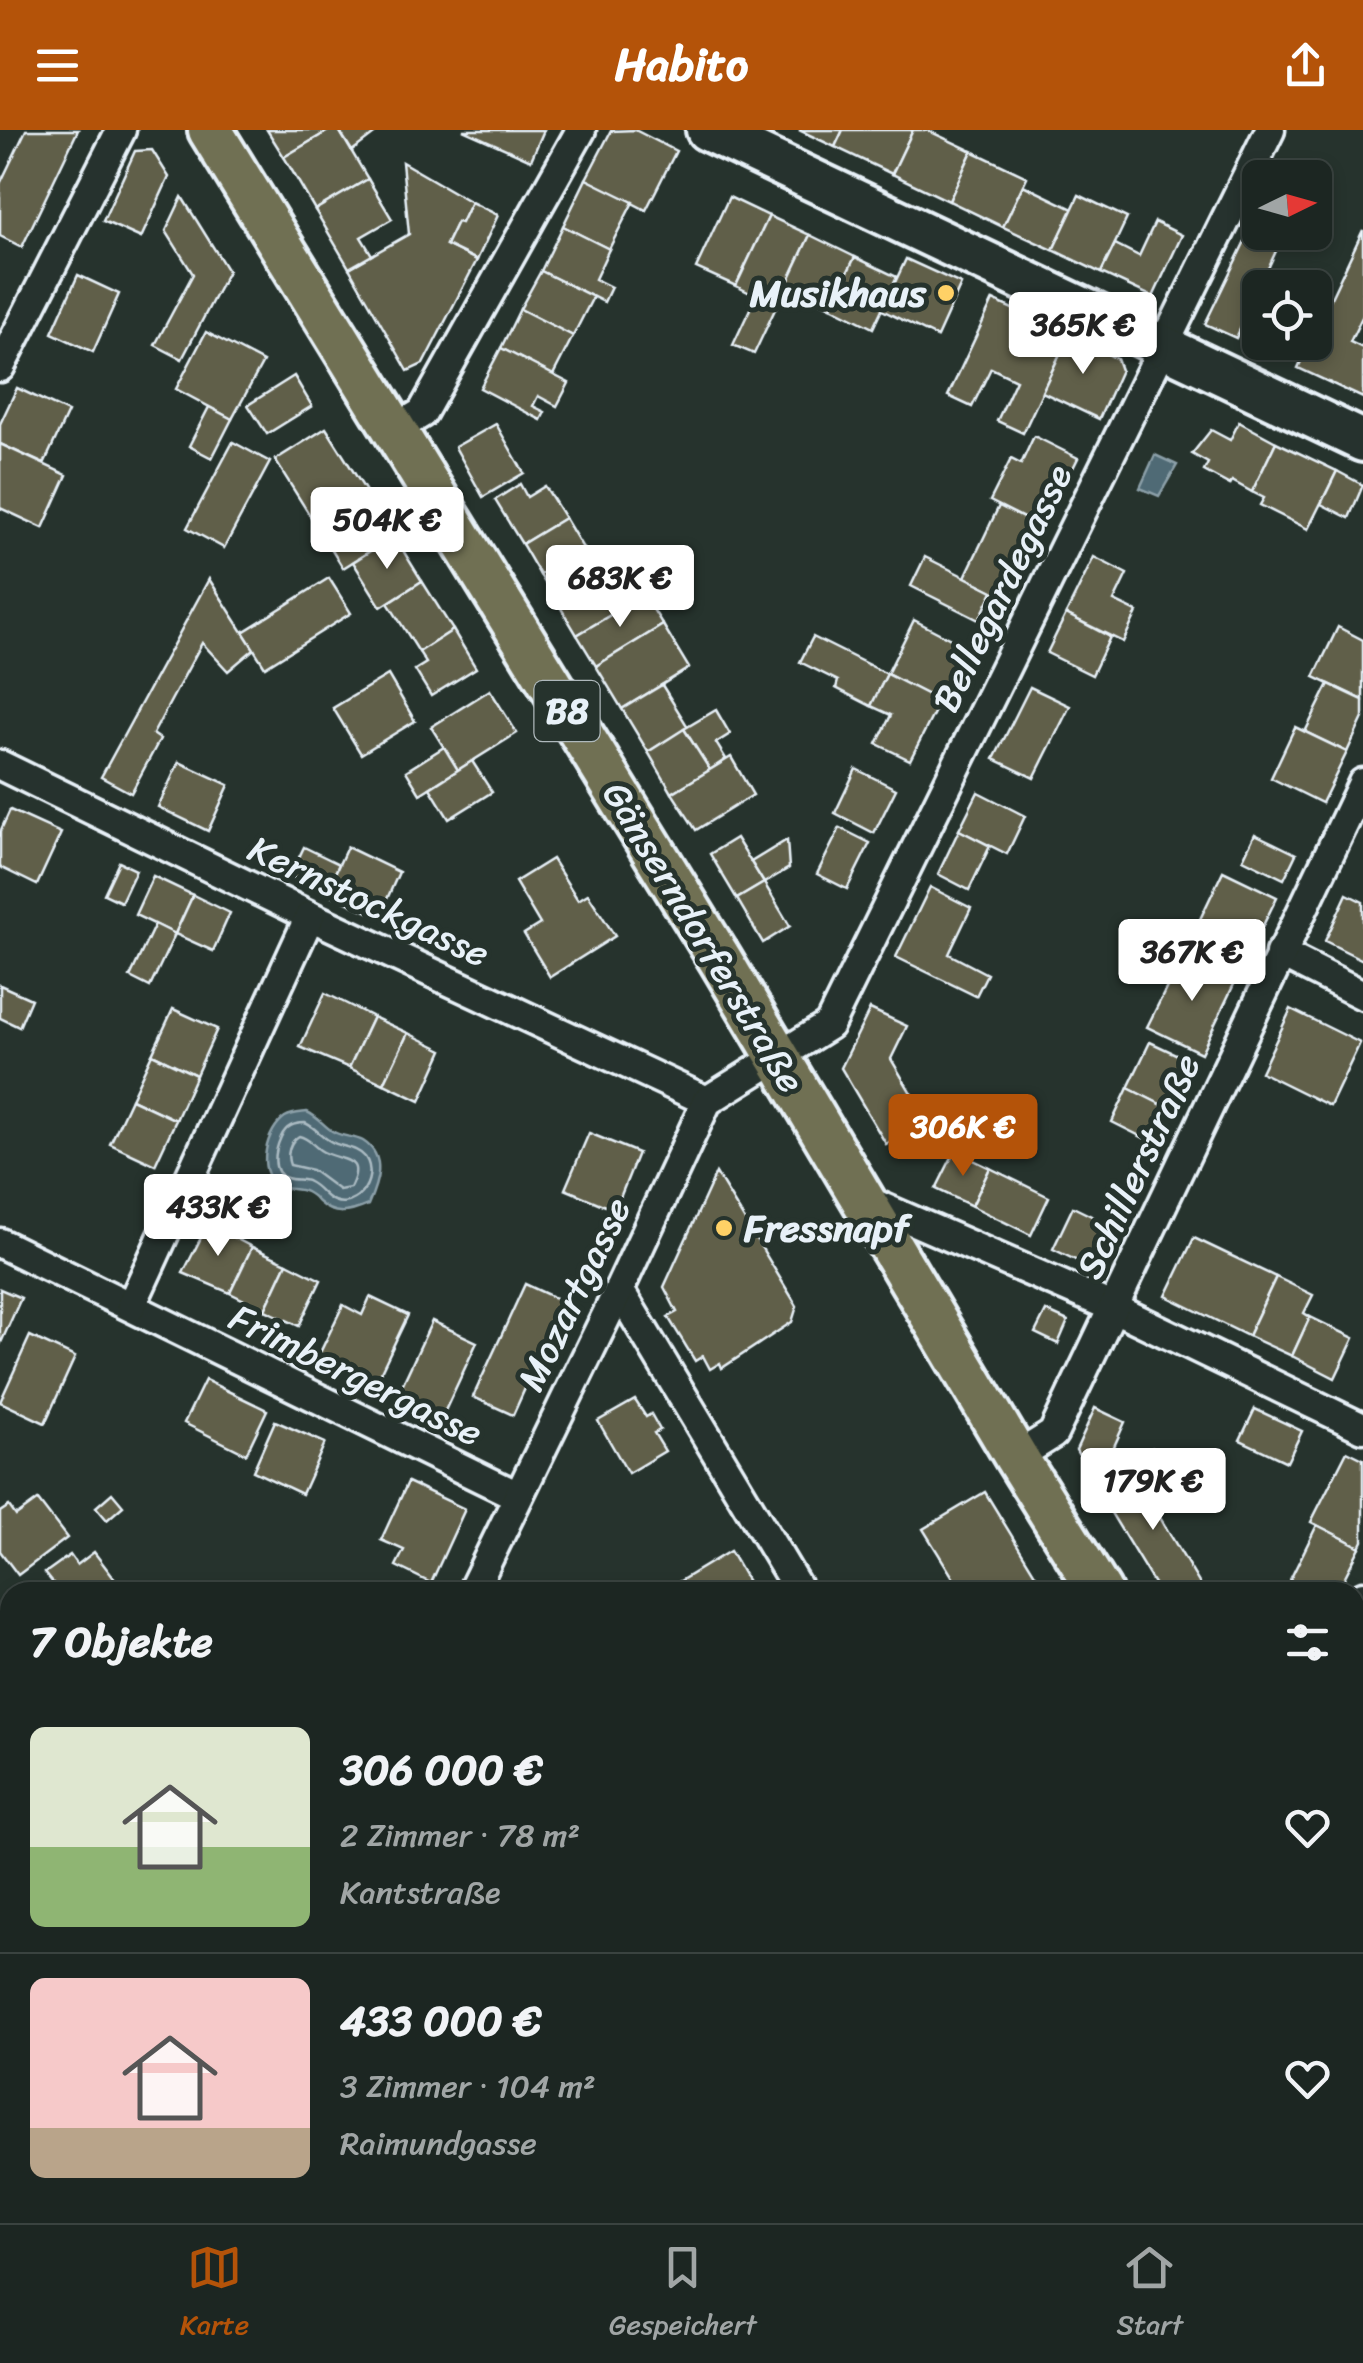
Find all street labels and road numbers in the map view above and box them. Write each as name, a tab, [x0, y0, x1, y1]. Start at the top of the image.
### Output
street label: Bellegardegasse	[913, 452, 1092, 724]
road number: B8	[534, 681, 600, 741]
street label: Gänserndorferstraße	[584, 768, 824, 1106]
street label: Kernstockgasse	[237, 816, 501, 987]
street label: Schillerstraße	[1057, 1042, 1220, 1290]
street label: Mozartgasse	[498, 1186, 650, 1403]
street label: Frimbergergasse	[217, 1285, 494, 1466]

